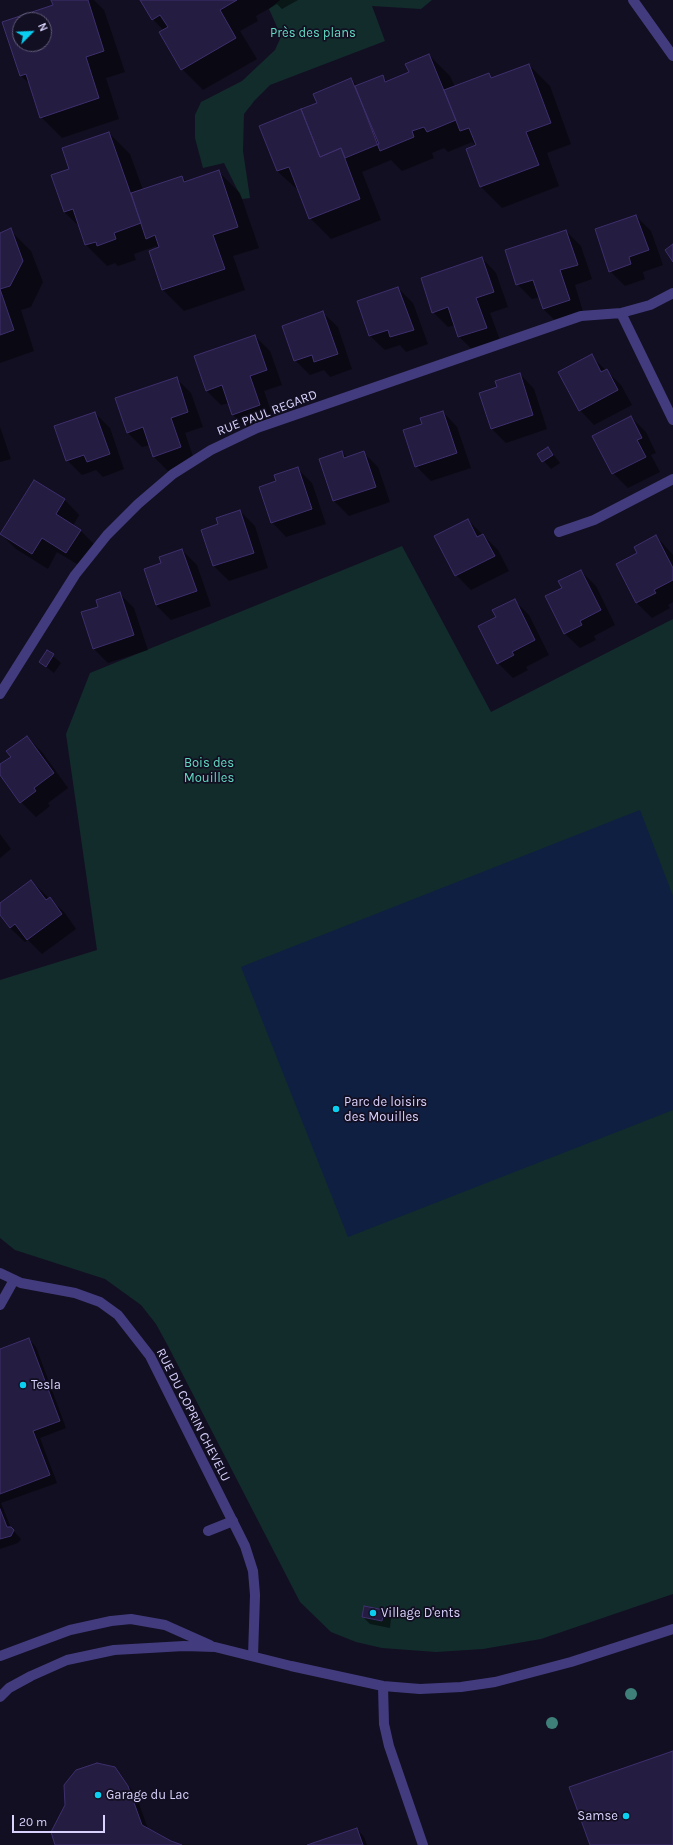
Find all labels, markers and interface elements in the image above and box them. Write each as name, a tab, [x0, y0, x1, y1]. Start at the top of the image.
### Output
north arrow	[12, 12, 52, 52]
text: N	[35, 21, 50, 34]
park label: Près des plans	[270, 25, 356, 41]
street label: RUE PAUL REGARD	[215, 387, 319, 439]
park label: Bois des Mouilles	[184, 755, 234, 786]
place label: Parc de loisirs des Mouilles	[344, 1094, 427, 1125]
marker: Parc de loisirs des Mouilles	[331, 1104, 341, 1114]
street label: RUE DU COPRIN CHEVELU	[153, 1346, 233, 1484]
place label: Tesla	[31, 1377, 61, 1393]
marker: Tesla	[18, 1380, 28, 1390]
place label: Village D'ents	[381, 1605, 460, 1621]
marker: Village D'ents	[368, 1608, 378, 1618]
place label: Garage du Lac	[106, 1787, 189, 1803]
marker: Garage du Lac	[93, 1790, 103, 1800]
scale bar	[14, 1807, 107, 1833]
place label: Samse	[577, 1808, 618, 1824]
marker: Samse	[621, 1811, 631, 1821]
text: 20 m	[19, 1815, 47, 1829]

